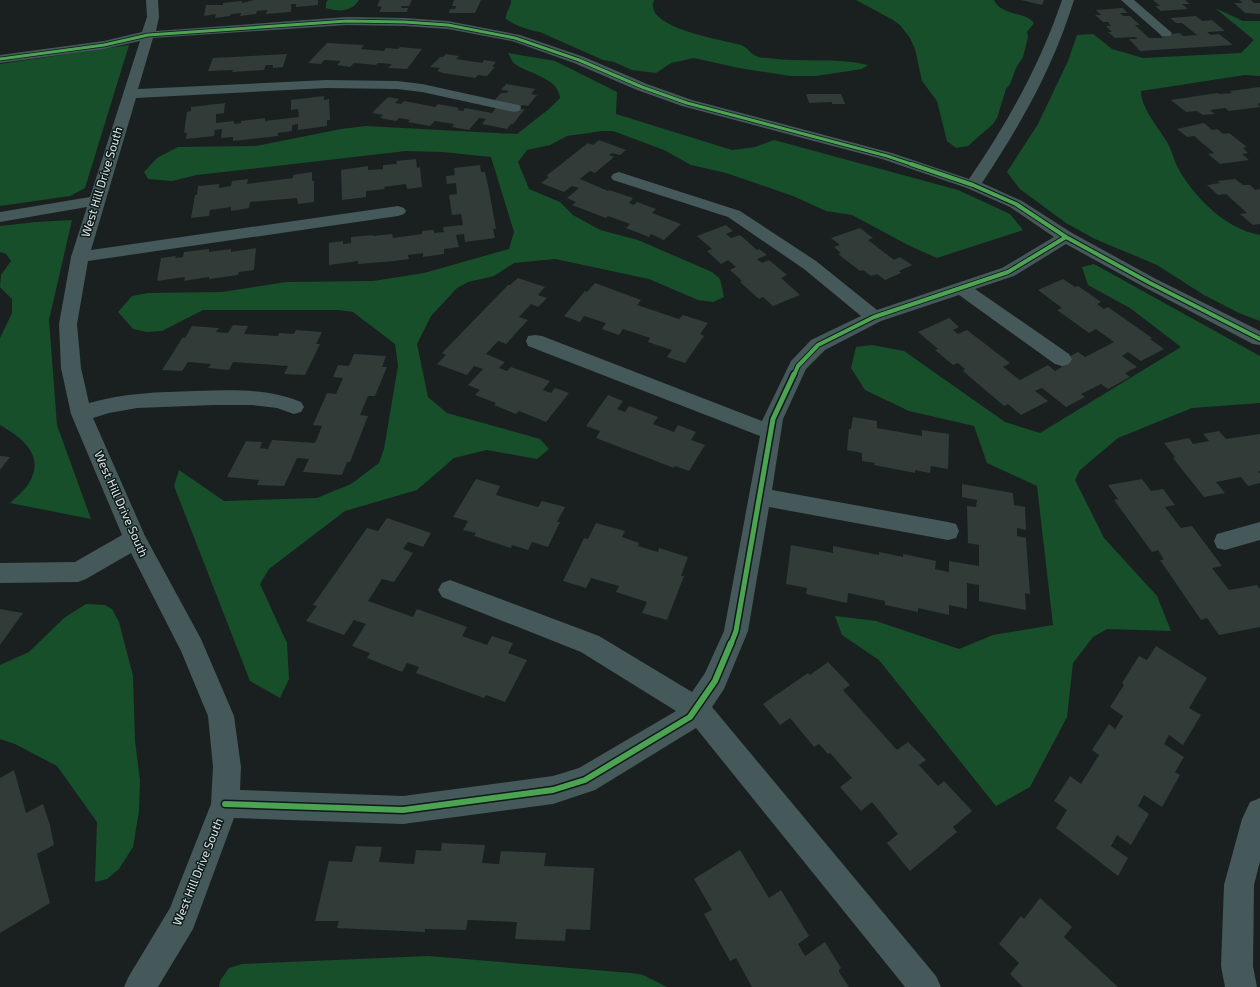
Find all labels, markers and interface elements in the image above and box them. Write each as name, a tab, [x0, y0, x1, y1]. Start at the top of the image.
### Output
street label: West Hill Drive South	[78, 125, 124, 239]
street label: West Hill Drive South	[92, 448, 152, 559]
street label: West Hill Drive South	[169, 816, 225, 927]

